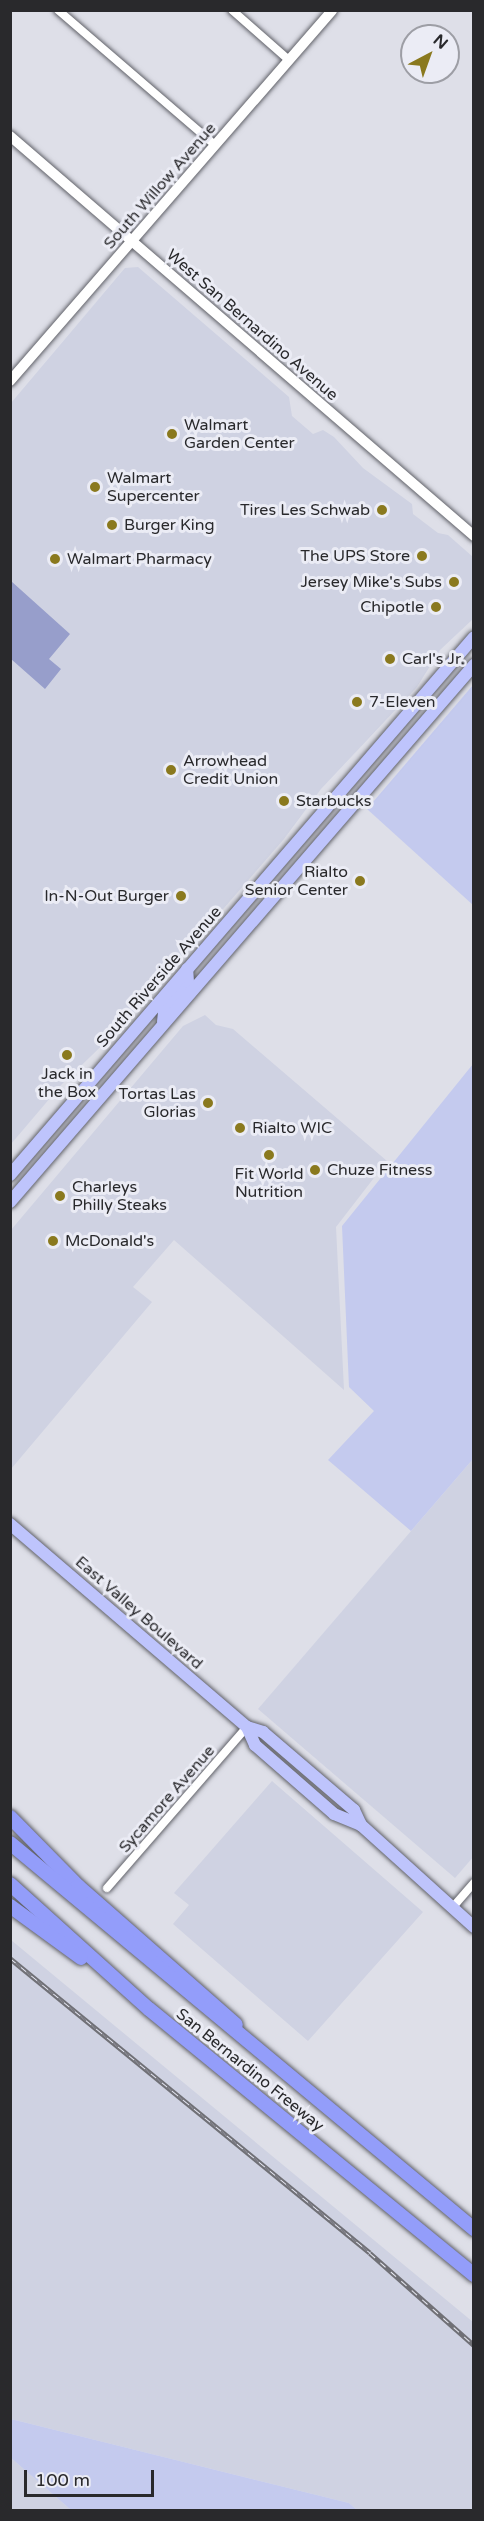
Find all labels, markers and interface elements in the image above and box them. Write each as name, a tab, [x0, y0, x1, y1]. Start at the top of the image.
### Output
north arrow	[400, 24, 460, 84]
text: N	[429, 30, 452, 54]
street label: South Willow Avenue	[100, 119, 220, 253]
street label: West San Bernardino Avenue	[162, 245, 342, 405]
place label: Walmart Garden Center	[184, 415, 295, 453]
marker: Walmart Garden Center	[165, 427, 179, 441]
place label: Walmart Supercenter	[107, 468, 200, 506]
marker: Walmart Supercenter	[88, 480, 102, 494]
place label: Tires Les Schwab	[240, 500, 370, 520]
marker: Tires Les Schwab	[375, 503, 389, 517]
place label: Burger King	[124, 515, 215, 535]
marker: Burger King	[105, 518, 119, 532]
place label: The UPS Store	[300, 546, 410, 566]
place label: Walmart Pharmacy	[67, 549, 212, 569]
marker: The UPS Store	[415, 549, 429, 563]
marker: Walmart Pharmacy	[48, 552, 62, 566]
place label: Jersey Mike's Subs	[300, 572, 442, 592]
marker: Jersey Mike's Subs	[447, 575, 461, 589]
place label: Chipotle	[360, 597, 424, 617]
marker: Chipotle	[429, 600, 443, 614]
place label: Carl's Jr.	[402, 649, 465, 669]
marker: Carl's Jr.	[383, 652, 397, 666]
place label: 7-Eleven	[369, 692, 436, 712]
marker: 7-Eleven	[350, 695, 364, 709]
place label: Arrowhead Credit Union	[183, 751, 278, 789]
marker: Arrowhead Credit Union	[164, 763, 178, 777]
place label: Starbucks	[296, 791, 371, 811]
marker: Starbucks	[277, 794, 291, 808]
place label: Rialto Senior Center	[245, 862, 348, 900]
marker: Rialto Senior Center	[353, 874, 367, 888]
place label: In-N-Out Burger	[44, 886, 169, 906]
marker: In-N-Out Burger	[174, 889, 188, 903]
street label: South Riverside Avenue	[93, 903, 225, 1051]
marker: Jack in the Box	[60, 1048, 74, 1062]
place label: Jack in the Box	[38, 1064, 96, 1102]
place label: Tortas Las Glorias	[119, 1084, 196, 1122]
marker: Tortas Las Glorias	[201, 1096, 215, 1110]
place label: Rialto WIC	[252, 1118, 332, 1138]
marker: Rialto WIC	[233, 1121, 247, 1135]
marker: Fit World Nutrition	[262, 1148, 276, 1162]
place label: Chuze Fitness	[327, 1160, 433, 1180]
marker: Chuze Fitness	[308, 1163, 322, 1177]
place label: Fit World Nutrition	[234, 1164, 304, 1202]
place label: Charleys Philly Steaks	[72, 1177, 167, 1215]
marker: Charleys Philly Steaks	[53, 1189, 67, 1203]
place label: McDonald's	[65, 1231, 154, 1251]
marker: McDonald's	[46, 1234, 60, 1248]
street label: East Valley Boulevard	[71, 1552, 207, 1674]
street label: Sycamore Avenue	[115, 1741, 219, 1857]
street label: San Bernardino Freeway	[172, 2004, 328, 2136]
scale bar	[27, 2458, 158, 2496]
text: 100 m	[35, 2469, 90, 2491]

